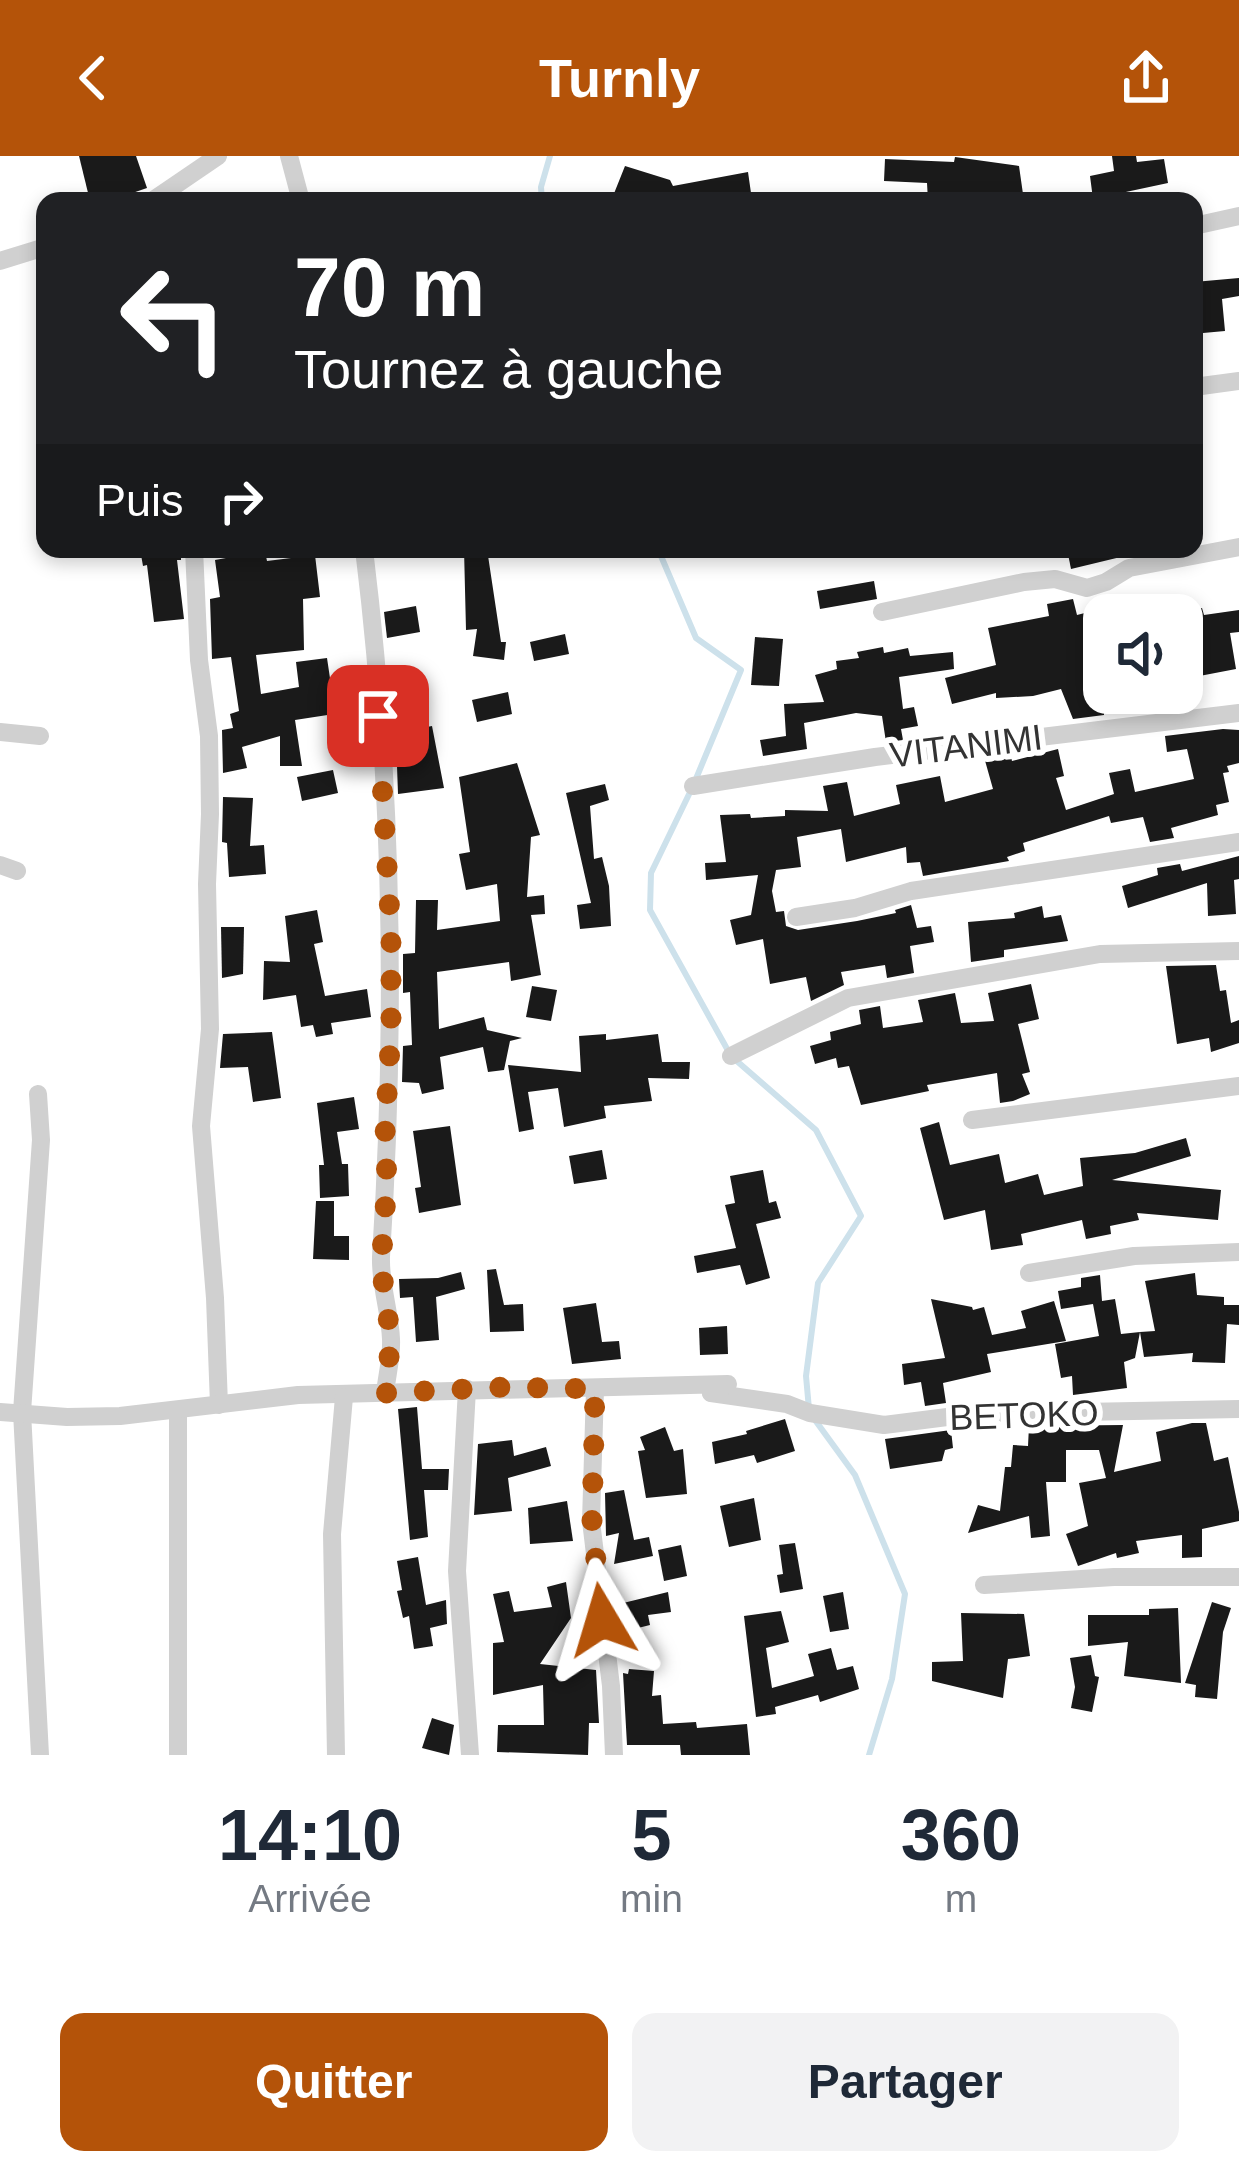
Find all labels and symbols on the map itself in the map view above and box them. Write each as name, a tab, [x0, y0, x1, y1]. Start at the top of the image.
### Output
pin	[327, 665, 429, 767]
street label: VITANIMI	[887, 716, 1045, 776]
street label: BETOKO	[949, 1392, 1099, 1438]
position arrow	[539, 1557, 665, 1683]

